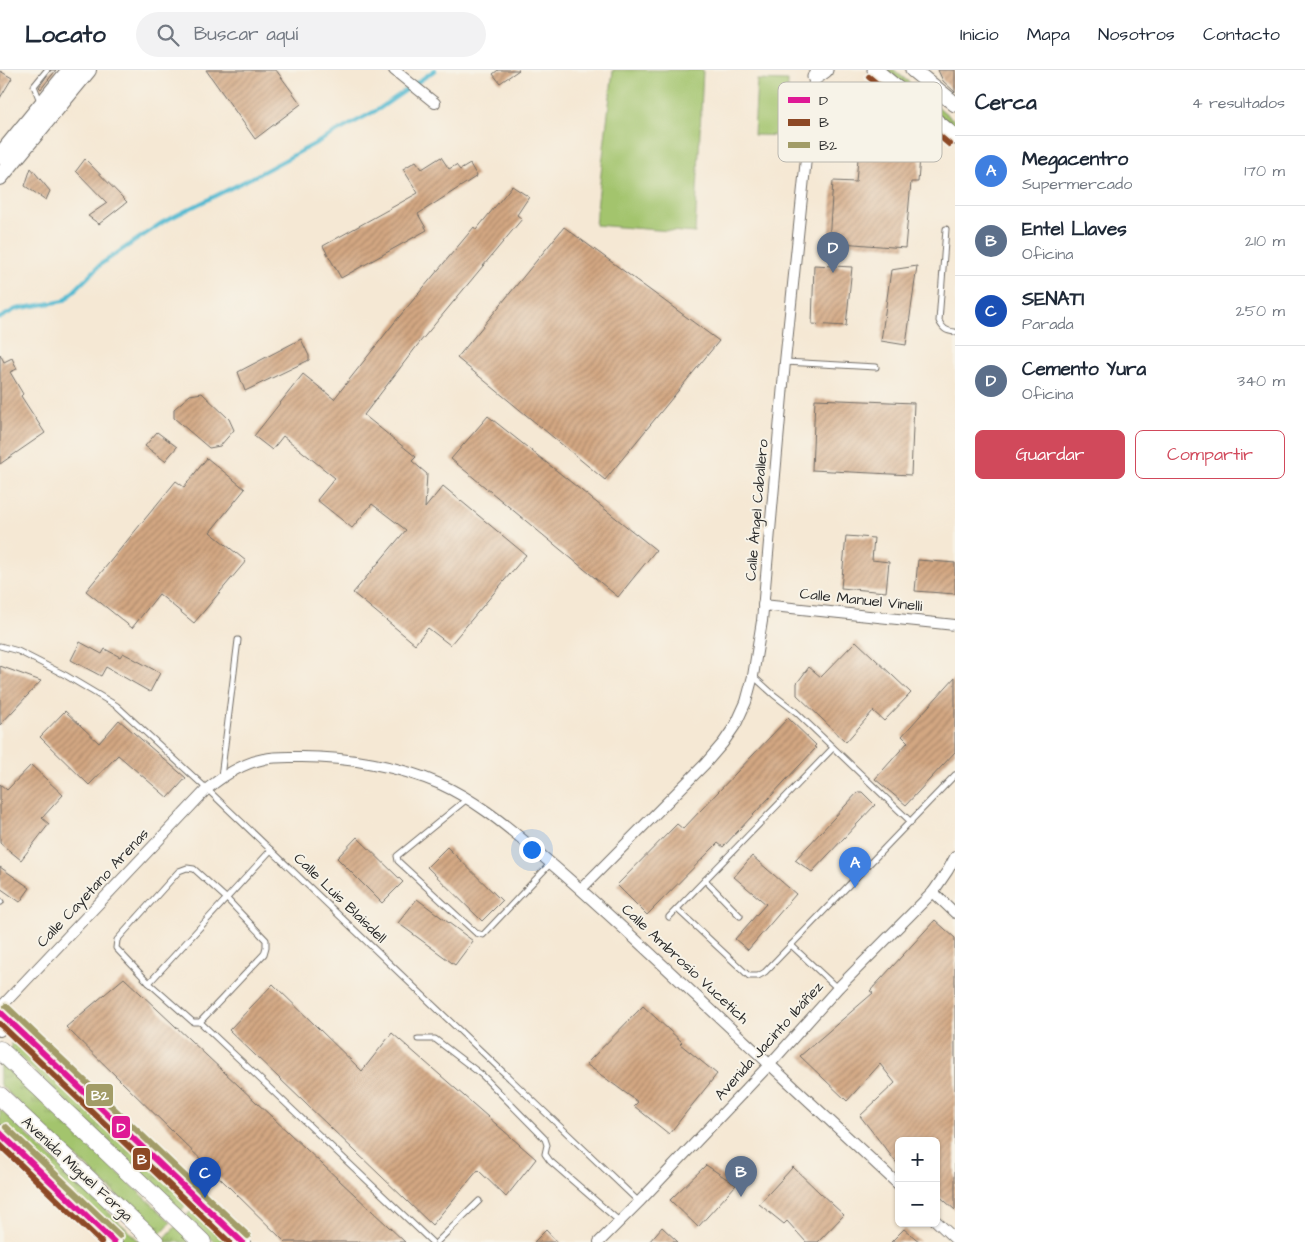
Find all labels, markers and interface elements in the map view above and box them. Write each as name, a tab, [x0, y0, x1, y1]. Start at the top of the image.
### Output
search box	[136, 12, 486, 57]
text: Locato	[25, 18, 106, 52]
icon: search	[154, 21, 182, 49]
text: Buscar aquí	[194, 21, 298, 48]
text: Inicio	[960, 22, 999, 47]
text: Mapa	[1027, 22, 1070, 47]
text: Nosotros	[1098, 22, 1175, 47]
text: Contacto	[1203, 22, 1280, 47]
legend	[778, 82, 942, 162]
text: Cerca	[975, 88, 1037, 117]
text: D	[819, 91, 828, 111]
text: 4 resultados	[1192, 92, 1285, 114]
text: B	[819, 113, 829, 133]
text: B2	[819, 136, 837, 156]
text: Megacentro	[1022, 146, 1128, 173]
text: A	[986, 160, 996, 182]
text: 170 m	[1244, 160, 1285, 182]
text: Supermercado	[1022, 173, 1132, 195]
text: Entel Llaves	[1022, 216, 1127, 243]
text: B	[985, 230, 997, 252]
text: 210 m	[1245, 230, 1285, 252]
pin: D	[817, 232, 849, 273]
text: Oficina	[1022, 243, 1073, 265]
text: SENATI	[1022, 286, 1084, 313]
text: C	[985, 300, 997, 322]
text: 250 m	[1236, 300, 1285, 322]
text: Parada	[1022, 313, 1074, 335]
text: Cemento Yura	[1022, 356, 1146, 383]
text: D	[986, 370, 996, 392]
text: 340 m	[1237, 370, 1285, 392]
text: Oficina	[1022, 383, 1073, 405]
button: Guardar	[975, 430, 1125, 479]
button: Compartir	[1135, 430, 1285, 479]
street label: Calle Ángel Caballero	[740, 438, 775, 582]
street label: Calle Manuel Vinelli	[799, 583, 924, 617]
street label: Calle Cayetano Arenas	[32, 823, 155, 953]
your location	[519, 837, 545, 863]
pin: A	[839, 847, 871, 888]
street label: Calle Luis Blaisdell	[289, 848, 391, 948]
street label: Calle Ambrosio Vucetich	[617, 899, 754, 1029]
street label: Avenida Jacinto Ibáñez	[710, 977, 828, 1105]
line badge: B2	[85, 1083, 114, 1107]
text: B2	[91, 1086, 110, 1106]
street label: Avenida Miguel Forga	[16, 1112, 138, 1227]
line badge: D	[111, 1115, 131, 1139]
text: D	[116, 1118, 126, 1138]
map controls	[895, 1137, 940, 1227]
button: +	[895, 1137, 940, 1182]
line badge: B	[132, 1147, 151, 1171]
text: B	[137, 1150, 147, 1170]
pin: B	[725, 1156, 757, 1197]
pin: C	[189, 1157, 221, 1198]
button: −	[895, 1182, 940, 1227]

